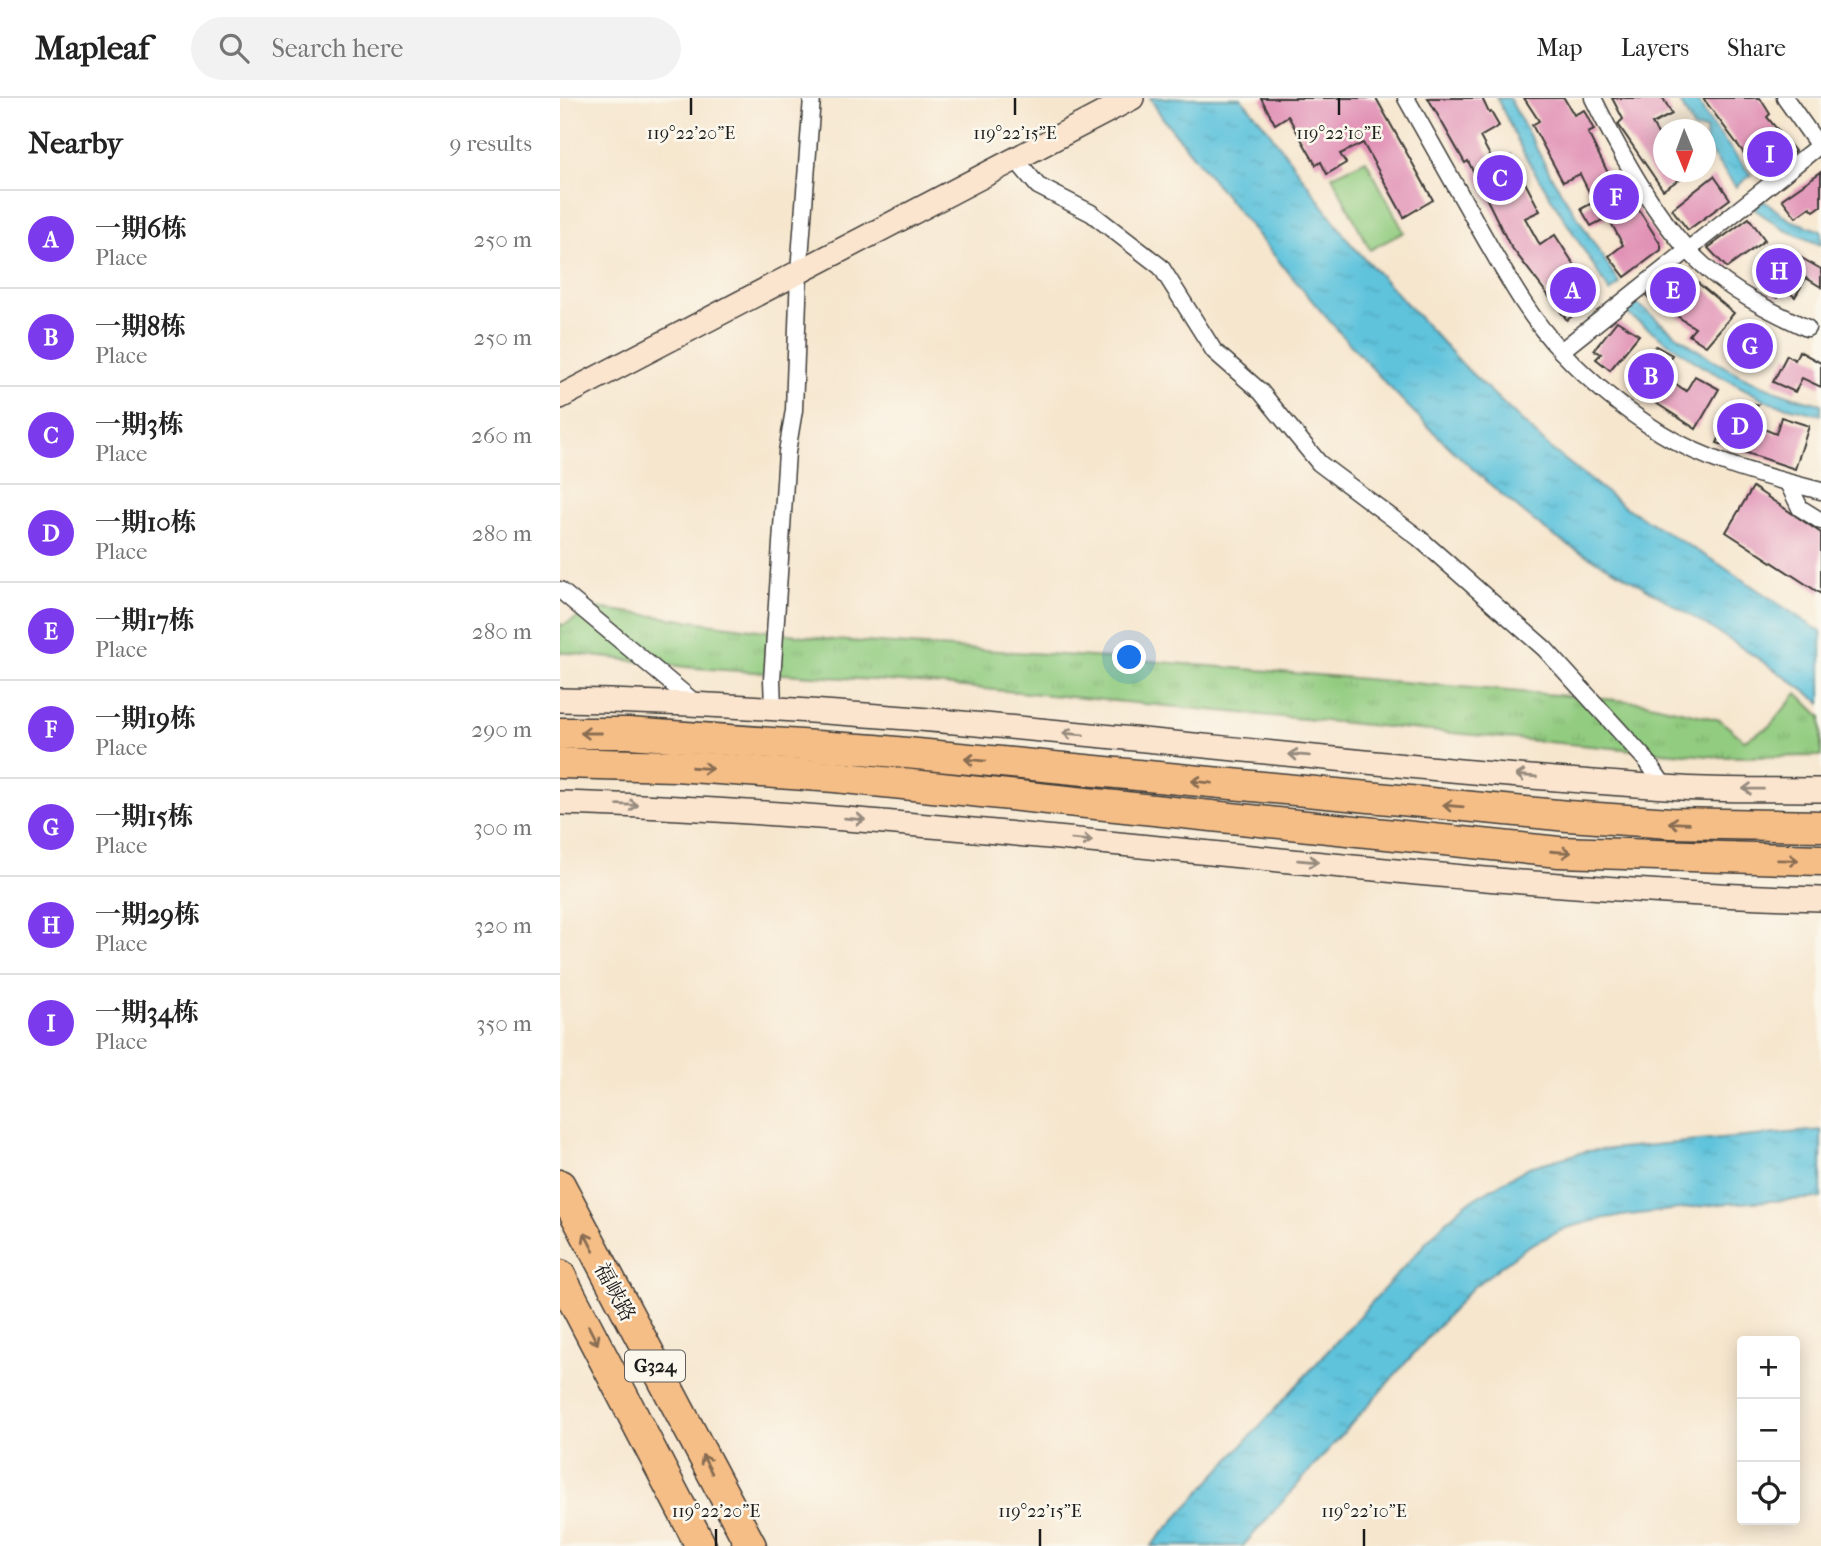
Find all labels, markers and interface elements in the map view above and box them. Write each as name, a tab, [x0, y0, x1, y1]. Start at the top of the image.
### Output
search box	[191, 17, 681, 80]
text: Mapleaf	[35, 29, 149, 68]
icon: search	[215, 29, 253, 67]
text: Search here	[271, 33, 403, 64]
text: Map	[1537, 34, 1583, 62]
text: Layers	[1621, 34, 1689, 62]
text: Share	[1727, 34, 1786, 62]
north arrow	[1653, 119, 1716, 182]
text: 119°22'20"E	[647, 123, 735, 144]
text: 119°22'15"E	[973, 123, 1057, 144]
text: 119°22'10"E	[1296, 123, 1382, 144]
text: Nearby	[28, 126, 123, 161]
pin: I	[1747, 128, 1793, 180]
text: 9 results	[450, 130, 532, 157]
pin: C	[1477, 152, 1523, 204]
pin: F	[1593, 171, 1639, 223]
text: 一期6栋	[95, 213, 187, 244]
text: A	[44, 226, 58, 253]
text: 250 m	[474, 226, 532, 253]
text: Place	[95, 244, 147, 271]
pin: H	[1756, 245, 1802, 297]
pin: A	[1550, 264, 1596, 316]
pin: E	[1650, 264, 1696, 316]
text: 一期8栋	[95, 311, 186, 342]
pin: G	[1727, 320, 1773, 372]
text: B	[44, 324, 58, 351]
text: 250 m	[474, 324, 532, 351]
text: Place	[95, 342, 147, 369]
pin: B	[1628, 350, 1674, 402]
pin: D	[1717, 400, 1763, 452]
text: 一期3栋	[95, 409, 184, 440]
text: C	[43, 422, 59, 449]
text: 260 m	[471, 422, 532, 449]
text: Place	[95, 440, 147, 467]
text: 一期10栋	[95, 507, 196, 538]
text: D	[42, 520, 60, 547]
text: 280 m	[472, 520, 532, 547]
text: Place	[95, 538, 147, 565]
text: 一期17栋	[95, 605, 195, 636]
text: E	[44, 618, 58, 645]
text: 280 m	[472, 618, 532, 645]
text: Place	[95, 636, 147, 663]
your location	[1112, 640, 1146, 674]
text: 一期19栋	[95, 703, 196, 734]
text: F	[45, 716, 57, 743]
text: 290 m	[471, 716, 532, 743]
one-way arrow	[580, 726, 603, 740]
one-way arrow	[1062, 727, 1085, 740]
text: Place	[95, 734, 147, 761]
one-way arrow	[1288, 748, 1311, 761]
one-way arrow	[964, 753, 987, 766]
one-way arrow	[690, 761, 713, 774]
one-way arrow	[1515, 769, 1538, 782]
one-way arrow	[1191, 775, 1213, 788]
one-way arrow	[1742, 782, 1765, 796]
one-way arrow	[616, 798, 639, 811]
one-way arrow	[1442, 799, 1464, 812]
text: 一期15栋	[95, 801, 193, 832]
one-way arrow	[843, 813, 866, 826]
text: G	[43, 814, 59, 841]
text: 300 m	[473, 814, 532, 841]
one-way arrow	[1668, 817, 1691, 830]
text: Place	[95, 832, 147, 859]
one-way arrow	[1070, 833, 1093, 846]
one-way arrow	[1549, 846, 1572, 859]
one-way arrow	[1777, 853, 1800, 867]
one-way arrow	[1297, 854, 1319, 867]
text: 一期29栋	[95, 899, 200, 930]
text: H	[42, 912, 60, 939]
text: 320 m	[474, 912, 532, 939]
text: Place	[95, 930, 147, 957]
text: 一期34栋	[95, 997, 199, 1028]
text: I	[47, 1010, 55, 1037]
text: 350 m	[476, 1010, 532, 1037]
text: Place	[95, 1028, 147, 1055]
one-way arrow	[582, 1232, 596, 1252]
street label: 福峡路	[590, 1259, 640, 1325]
one-way arrow	[587, 1324, 600, 1345]
map controls	[1737, 1336, 1800, 1525]
button: +	[1737, 1336, 1800, 1399]
road number: G324	[625, 1350, 685, 1382]
button: −	[1737, 1399, 1800, 1462]
one-way arrow	[700, 1454, 713, 1475]
button: locate	[1737, 1462, 1800, 1525]
text: 119°22'20"E	[672, 1501, 760, 1522]
text: 119°22'15"E	[998, 1501, 1082, 1522]
text: 119°22'10"E	[1321, 1501, 1407, 1522]

